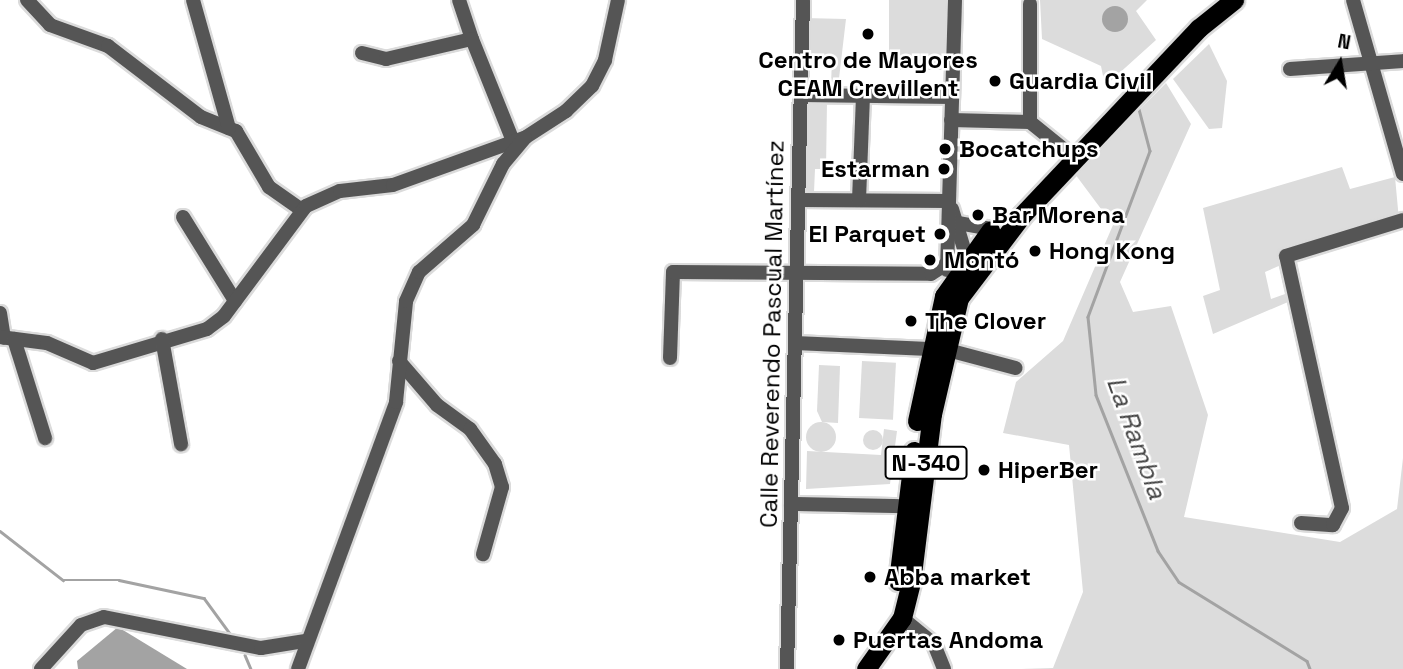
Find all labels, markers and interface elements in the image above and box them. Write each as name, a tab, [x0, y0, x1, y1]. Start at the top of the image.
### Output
marker: Centro de Mayores CEAM Crevillent	[860, 26, 876, 42]
north arrow	[1305, 28, 1375, 98]
text: N	[1335, 28, 1353, 55]
place label: Centro de Mayores CEAM Crevillent	[758, 46, 978, 102]
place label: Guardia Civil	[1009, 67, 1152, 95]
marker: Guardia Civil	[987, 73, 1003, 89]
place label: Bocatchups	[959, 135, 1099, 163]
street label: Calle Reverendo Pascual Martínez	[754, 140, 790, 528]
marker: Bocatchups	[937, 141, 953, 157]
place label: Estarman	[821, 155, 930, 183]
marker: Estarman	[936, 161, 952, 177]
place label: Bar Morena	[992, 201, 1125, 229]
marker: Bar Morena	[970, 207, 986, 223]
place label: El Parquet	[809, 220, 926, 248]
marker: El Parquet	[932, 226, 948, 242]
place label: Hong Kong	[1049, 237, 1175, 265]
marker: Hong Kong	[1027, 243, 1043, 259]
place label: Montó	[944, 246, 1020, 274]
marker: Montó	[922, 252, 938, 268]
place label: The Clover	[925, 307, 1046, 335]
marker: The Clover	[903, 313, 919, 329]
water label: La Rambla	[1100, 373, 1172, 503]
road number: N-340	[884, 444, 968, 482]
place label: HiperBer	[998, 456, 1098, 484]
marker: HiperBer	[976, 462, 992, 478]
place label: Abba market	[884, 563, 1031, 591]
marker: Abba market	[862, 569, 878, 585]
place label: Puertas Andoma	[853, 626, 1043, 654]
marker: Puertas Andoma	[831, 632, 847, 648]

